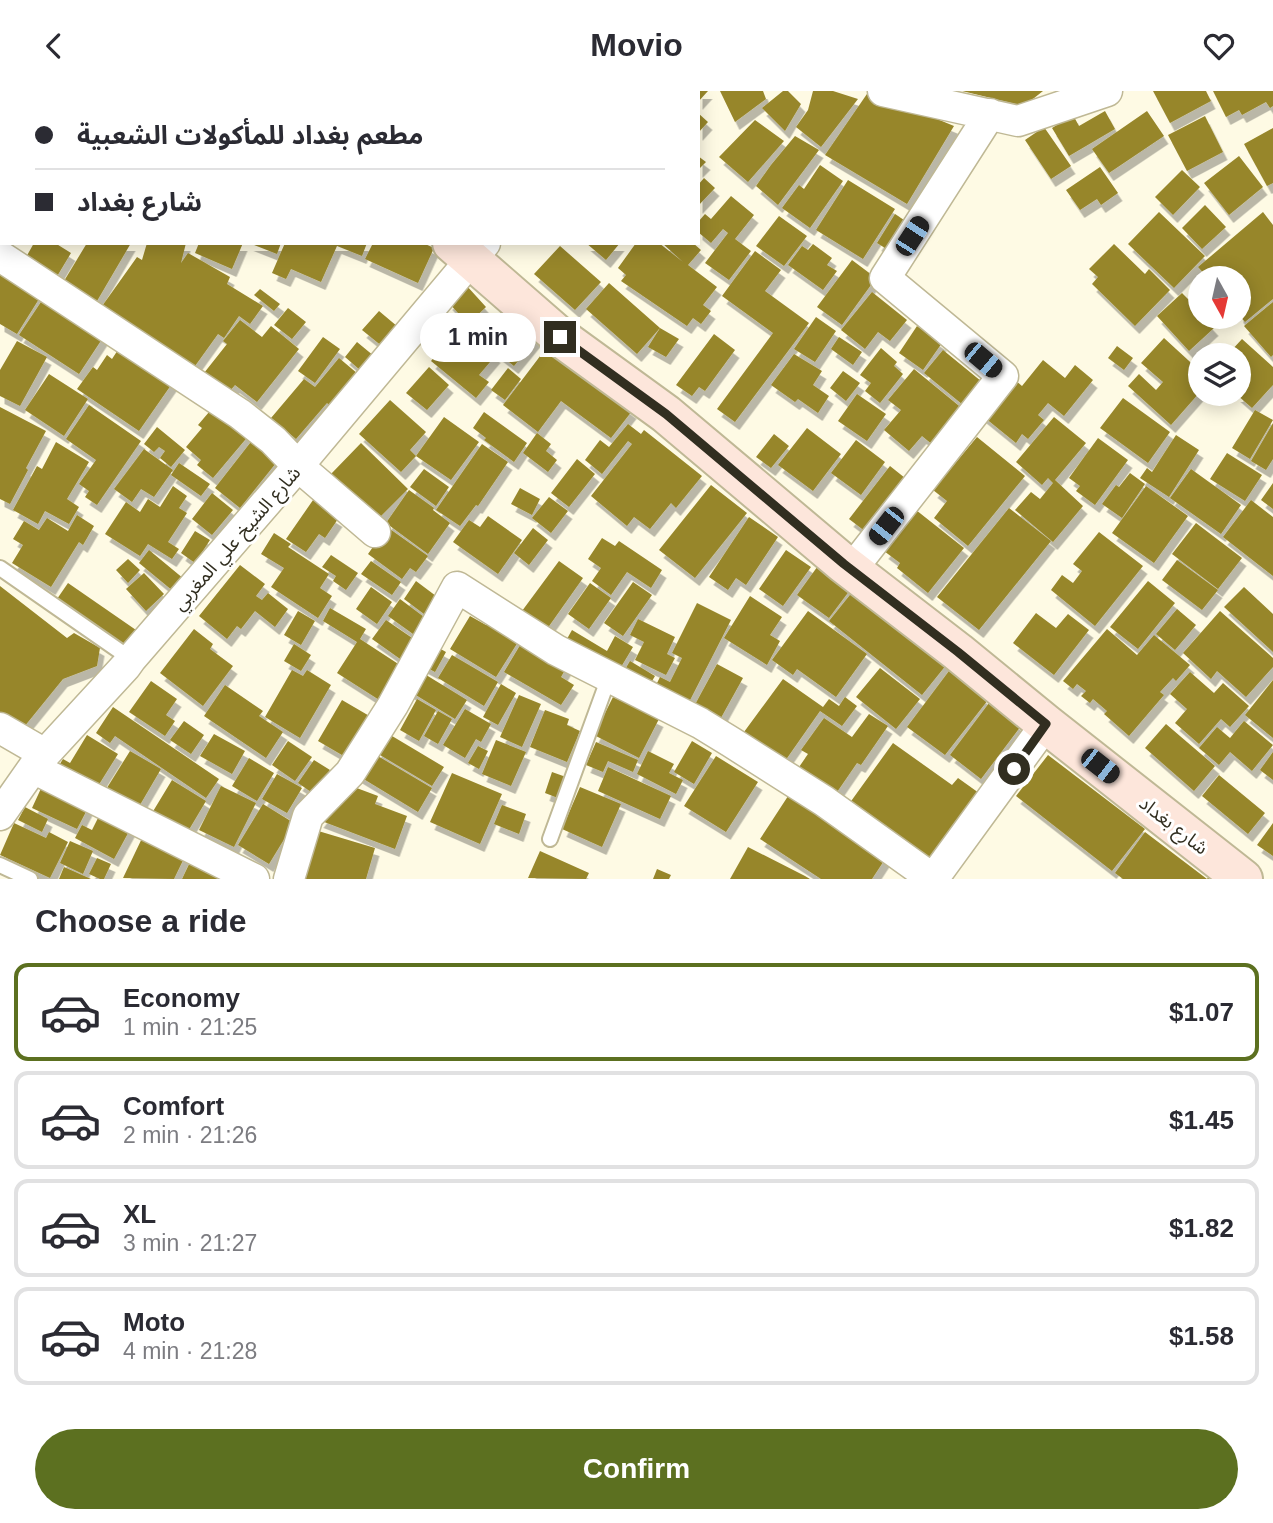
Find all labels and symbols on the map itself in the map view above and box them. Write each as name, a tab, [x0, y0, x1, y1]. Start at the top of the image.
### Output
car	[892, 213, 933, 259]
north arrow	[1188, 266, 1251, 329]
callout: 1 min	[420, 313, 536, 361]
route end	[544, 321, 576, 353]
car	[961, 338, 1006, 382]
street label: شارع الشيخ علي المغربي	[168, 462, 308, 617]
car	[865, 503, 908, 549]
car	[1077, 745, 1124, 787]
route start	[998, 753, 1030, 785]
street label: شارع بغداد	[1133, 792, 1212, 861]

